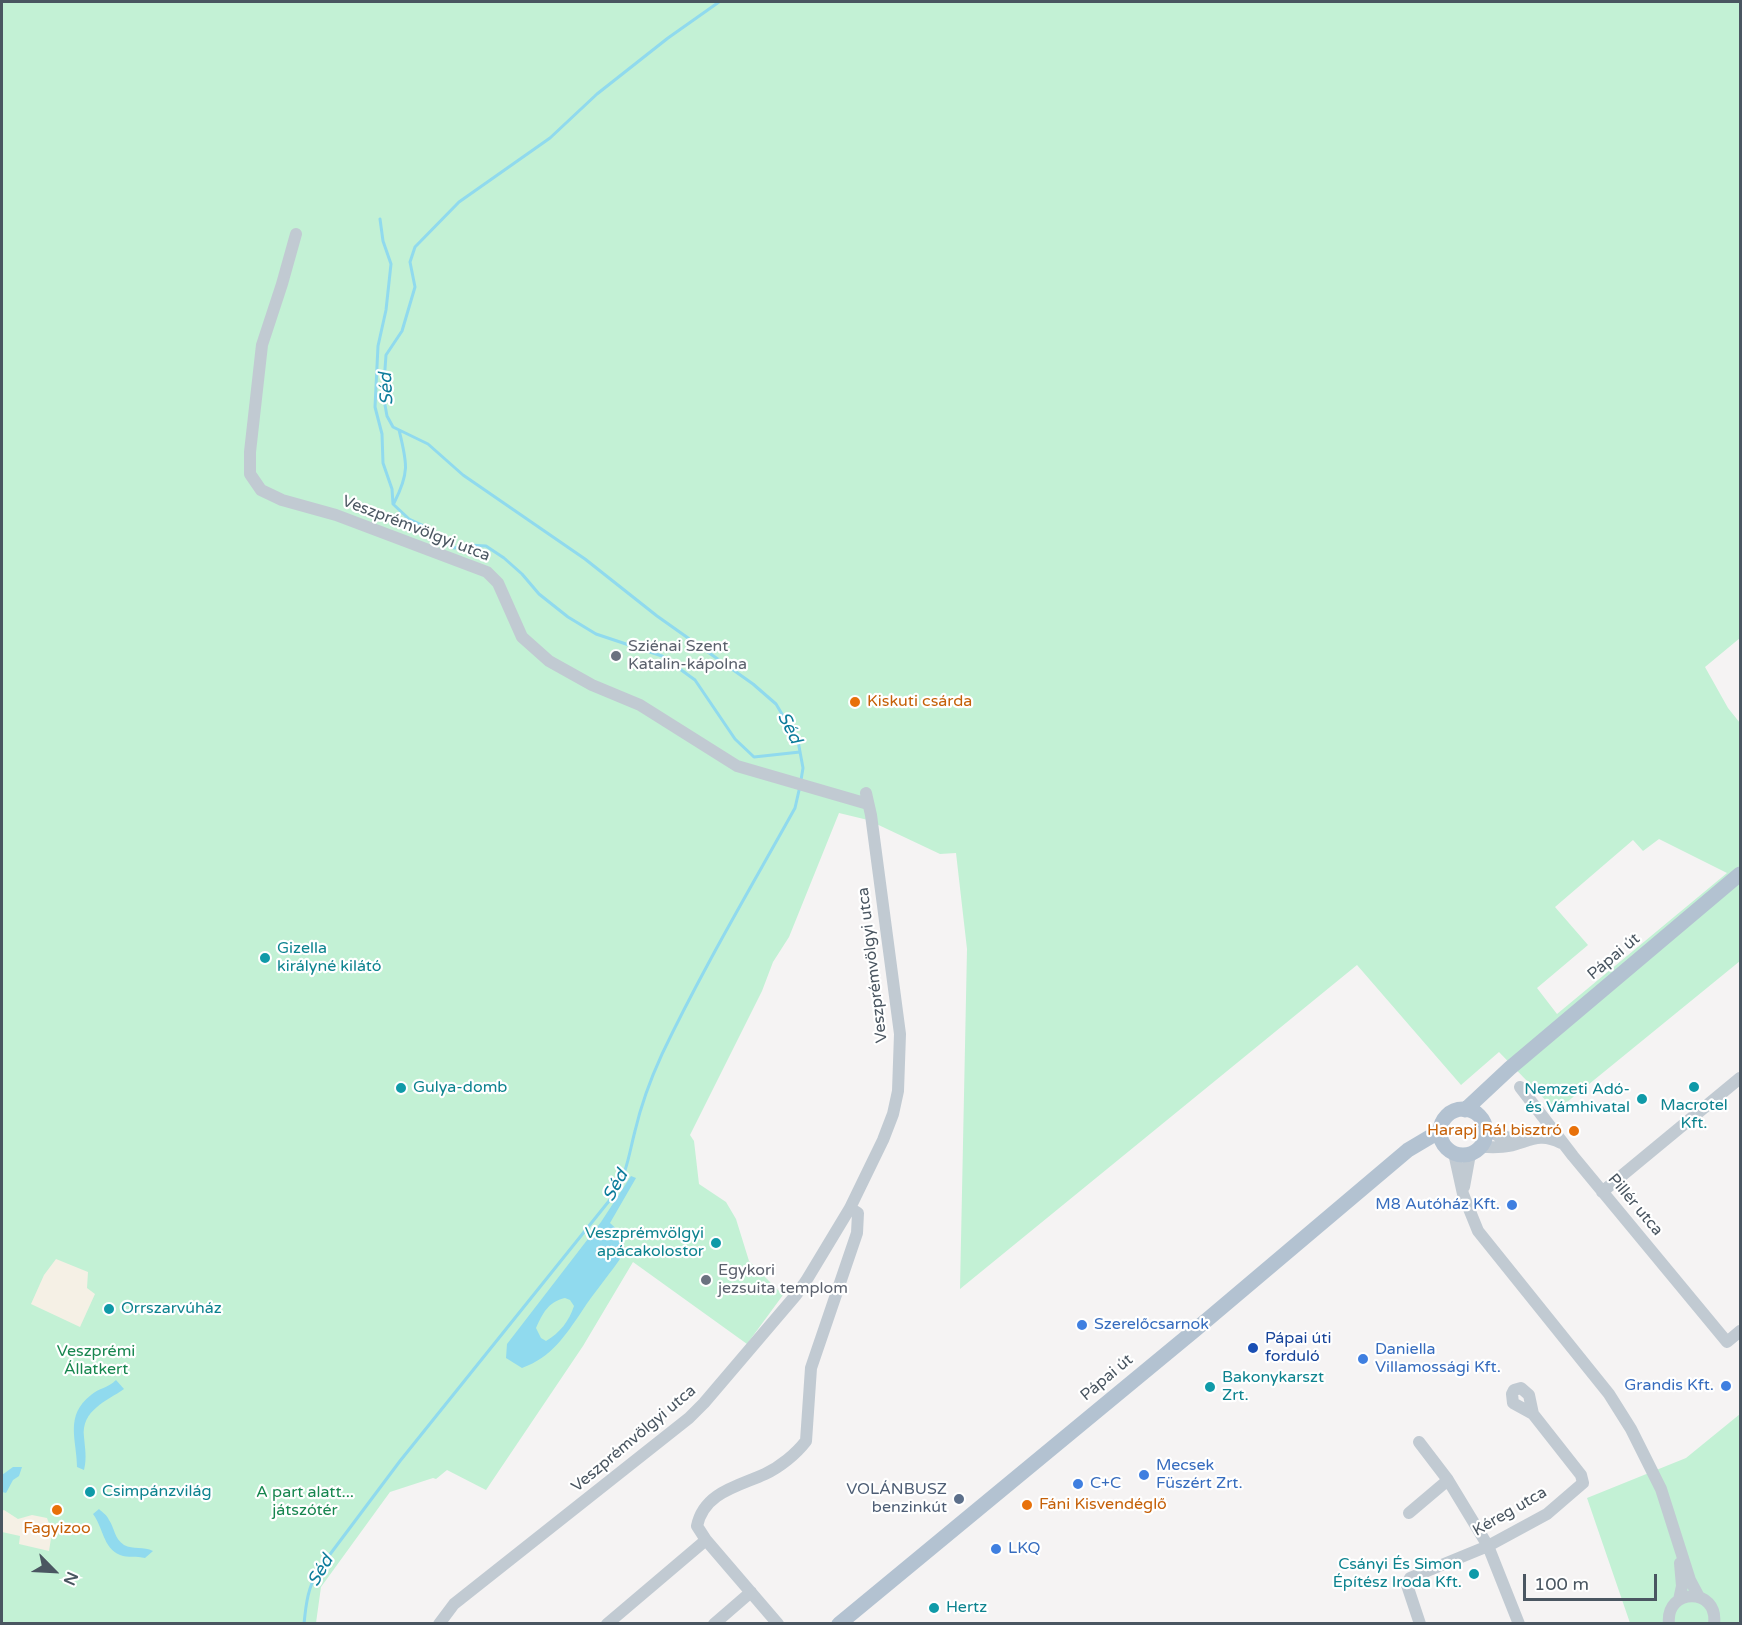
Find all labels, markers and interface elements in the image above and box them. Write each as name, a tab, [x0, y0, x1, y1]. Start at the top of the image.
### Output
water label: Séd	[375, 372, 399, 406]
street label: Veszprémvölgyi utca	[339, 492, 493, 566]
place label: Sziénai Szent Katalin-kápolna	[628, 637, 747, 675]
marker: Sziénai Szent Katalin-kápolna	[609, 649, 623, 663]
place label: Kiskuti csárda	[867, 692, 972, 712]
marker: Kiskuti csárda	[848, 695, 862, 709]
water label: Séd	[772, 709, 806, 747]
street label: Veszprémvölgyi utca	[854, 886, 892, 1044]
street label: Pápai út	[1584, 930, 1644, 984]
place label: Gizella királyné kilátó	[277, 939, 382, 977]
marker: Gizella királyné kilátó	[258, 951, 272, 965]
place label: Gulya-domb	[413, 1078, 507, 1098]
place label: Nemzeti Adó- és Vámhivatal	[1524, 1080, 1630, 1118]
marker: Macrotel Kft.	[1687, 1080, 1701, 1094]
marker: Gulya-domb	[394, 1081, 408, 1095]
marker: Nemzeti Adó- és Vámhivatal	[1635, 1092, 1649, 1106]
place label: Macrotel Kft.	[1660, 1096, 1728, 1134]
place label: Harapj Rá! bisztró	[1427, 1121, 1562, 1141]
marker: Harapj Rá! bisztró	[1567, 1124, 1581, 1138]
water label: Séd	[599, 1166, 633, 1206]
street label: Pillér utca	[1603, 1170, 1667, 1240]
place label: M8 Autóház Kft.	[1375, 1195, 1500, 1215]
marker: M8 Autóház Kft.	[1505, 1198, 1519, 1212]
place label: Veszprémvölgyi apácakolostor	[585, 1224, 704, 1262]
marker: Veszprémvölgyi apácakolostor	[709, 1236, 723, 1250]
place label: Egykori jezsuita templom	[718, 1261, 848, 1299]
marker: Egykori jezsuita templom	[699, 1273, 713, 1287]
place label: Orrszarvúház	[121, 1299, 222, 1319]
marker: Orrszarvúház	[102, 1302, 116, 1316]
place label: Szerelőcsarnok	[1094, 1315, 1209, 1335]
marker: Szerelőcsarnok	[1075, 1318, 1089, 1332]
place label: Pápai úti forduló	[1265, 1329, 1331, 1367]
place label: Daniella Villamossági Kft.	[1375, 1340, 1501, 1378]
marker: Pápai úti forduló	[1246, 1341, 1260, 1355]
park label: Veszprémi Állatkert	[57, 1342, 135, 1380]
street label: Pápai út	[1077, 1351, 1137, 1405]
marker: Daniella Villamossági Kft.	[1356, 1352, 1370, 1366]
place label: Bakonykarszt Zrt.	[1222, 1368, 1324, 1406]
place label: Grandis Kft.	[1624, 1376, 1714, 1396]
marker: Grandis Kft.	[1719, 1379, 1733, 1393]
marker: Bakonykarszt Zrt.	[1203, 1380, 1217, 1394]
street label: Veszprémvölgyi utca	[568, 1381, 700, 1497]
place label: Mecsek Füszért Zrt.	[1156, 1456, 1243, 1494]
marker: Mecsek Füszért Zrt.	[1137, 1468, 1151, 1482]
place label: C+C	[1090, 1474, 1121, 1494]
marker: C+C	[1071, 1477, 1085, 1491]
place label: VOLÁNBUSZ benzinkút	[846, 1480, 947, 1518]
place label: Csimpánzvilág	[102, 1482, 212, 1502]
park label: A part alatt... játszótér	[256, 1483, 354, 1521]
street label: Kéreg utca	[1470, 1483, 1550, 1541]
marker: Csimpánzvilág	[83, 1485, 97, 1499]
marker: VOLÁNBUSZ benzinkút	[952, 1492, 966, 1506]
place label: Fáni Kisvendéglő	[1039, 1495, 1167, 1515]
marker: Fáni Kisvendéglő	[1020, 1498, 1034, 1512]
marker: Fagyizoo	[50, 1503, 64, 1517]
place label: Fagyizoo	[23, 1519, 91, 1539]
place label: LKQ	[1008, 1539, 1040, 1559]
north arrow	[24, 1541, 84, 1601]
marker: LKQ	[989, 1542, 1003, 1556]
water label: Séd	[303, 1551, 339, 1591]
place label: Csányi És Simon Építész Iroda Kft.	[1333, 1555, 1462, 1593]
scale bar	[1526, 1562, 1660, 1600]
marker: Csányi És Simon Építész Iroda Kft.	[1467, 1567, 1481, 1581]
text: N	[59, 1568, 82, 1588]
text: 100 m	[1534, 1573, 1589, 1595]
place label: Hertz	[946, 1598, 987, 1618]
marker: Hertz	[927, 1601, 941, 1615]

